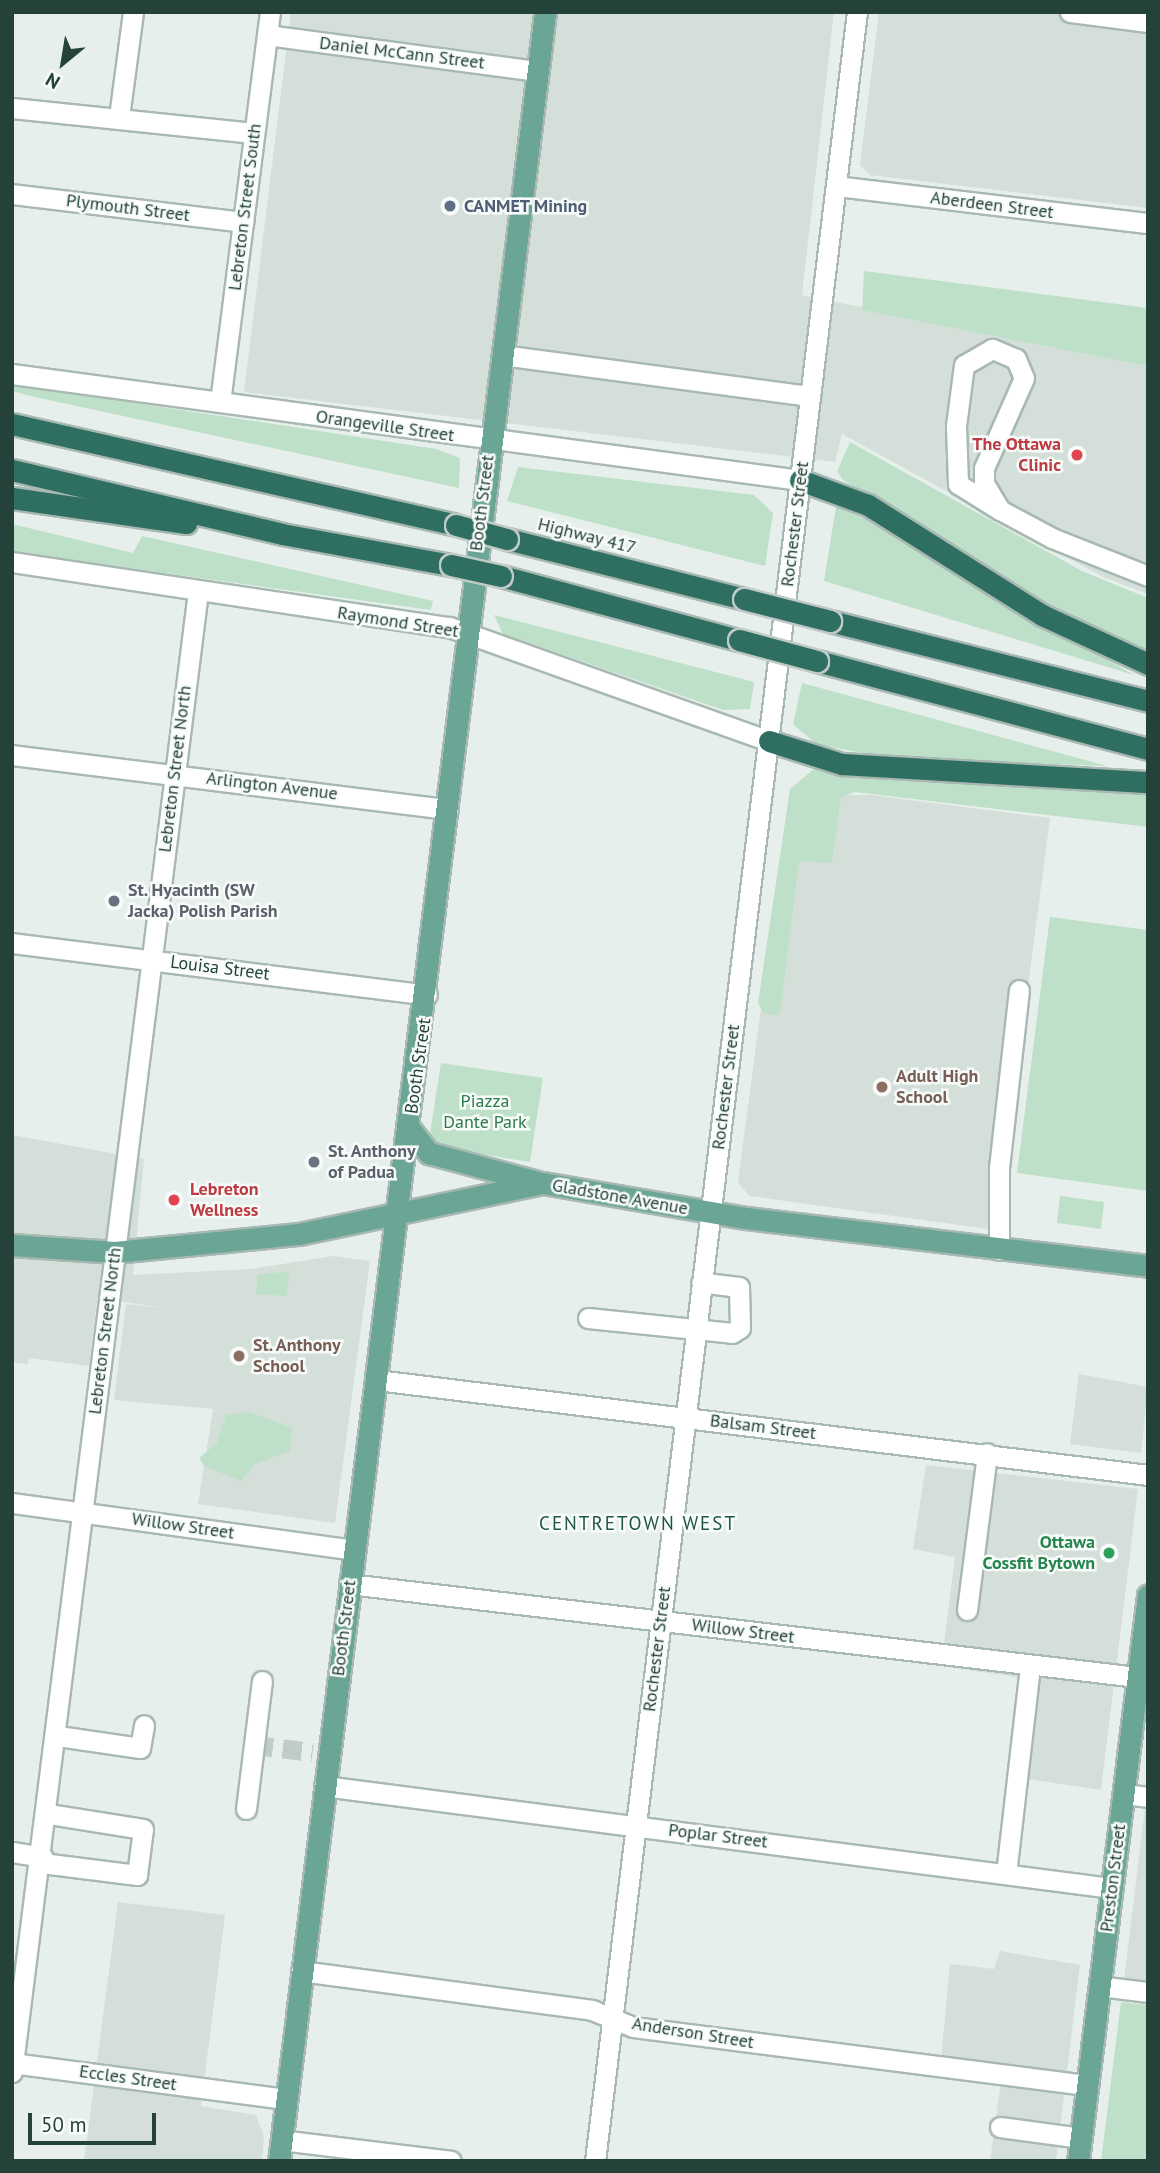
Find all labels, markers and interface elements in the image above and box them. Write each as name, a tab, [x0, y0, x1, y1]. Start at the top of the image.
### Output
north arrow	[28, 28, 98, 98]
street label: Daniel McCann Street	[318, 32, 486, 74]
text: N	[41, 68, 64, 95]
street label: Lebreton Street South	[224, 122, 266, 292]
street label: Aberdeen Street	[929, 187, 1055, 223]
street label: Plymouth Street	[65, 190, 191, 226]
place label: CANMET Mining	[464, 195, 588, 217]
marker: CANMET Mining	[442, 198, 458, 214]
street label: Orangeville Street	[314, 406, 456, 446]
place label: The Ottawa Clinic	[972, 434, 1061, 476]
marker: The Ottawa Clinic	[1067, 445, 1087, 465]
street label: Booth Street	[465, 454, 499, 552]
street label: Rochester Street	[777, 460, 813, 588]
street label: Highway 417	[535, 513, 639, 559]
street label: Raymond Street	[336, 602, 460, 642]
street label: Lebreton Street North	[154, 684, 196, 854]
street label: Arlington Avenue	[205, 767, 339, 805]
place label: St. Hyacinth (SW Jacka) Polish Parish	[128, 880, 278, 922]
marker: St. Hyacinth (SW Jacka) Polish Parish	[106, 893, 122, 909]
street label: Louisa Street	[169, 951, 271, 985]
street label: Booth Street	[401, 1017, 435, 1115]
street label: Rochester Street	[708, 1023, 744, 1151]
place label: Adult High School	[896, 1066, 978, 1108]
marker: Adult High School	[874, 1079, 890, 1095]
park label: Piazza Dante Park	[443, 1091, 527, 1134]
place label: St. Anthony of Padua	[328, 1141, 418, 1184]
marker: St. Anthony of Padua	[306, 1154, 322, 1170]
street label: Gladstone Avenue	[550, 1174, 690, 1220]
place label: Lebreton Wellness	[190, 1179, 259, 1222]
marker: Lebreton Wellness	[164, 1190, 184, 1210]
street label: Lebreton Street North	[84, 1246, 126, 1416]
place label: St. Anthony School	[253, 1335, 343, 1378]
marker: St. Anthony School	[231, 1348, 247, 1364]
street label: Balsam Street	[709, 1410, 817, 1444]
street label: Willow Street	[130, 1508, 236, 1544]
district label: CENTRETOWN WEST	[541, 1513, 735, 1535]
place label: Ottawa Cossfit Bytown	[983, 1532, 1095, 1574]
marker: Ottawa Cossfit Bytown	[1101, 1545, 1117, 1561]
street label: Booth Street	[327, 1579, 361, 1677]
street label: Rochester Street	[639, 1585, 675, 1713]
street label: Willow Street	[690, 1614, 796, 1648]
street label: Poplar Street	[667, 1819, 769, 1853]
street label: Preston Street	[1096, 1823, 1130, 1933]
street label: Anderson Street	[630, 2013, 756, 2053]
street label: Eccles Street	[78, 2060, 178, 2096]
scale bar	[32, 2100, 159, 2144]
text: 50 m	[41, 2111, 87, 2138]

